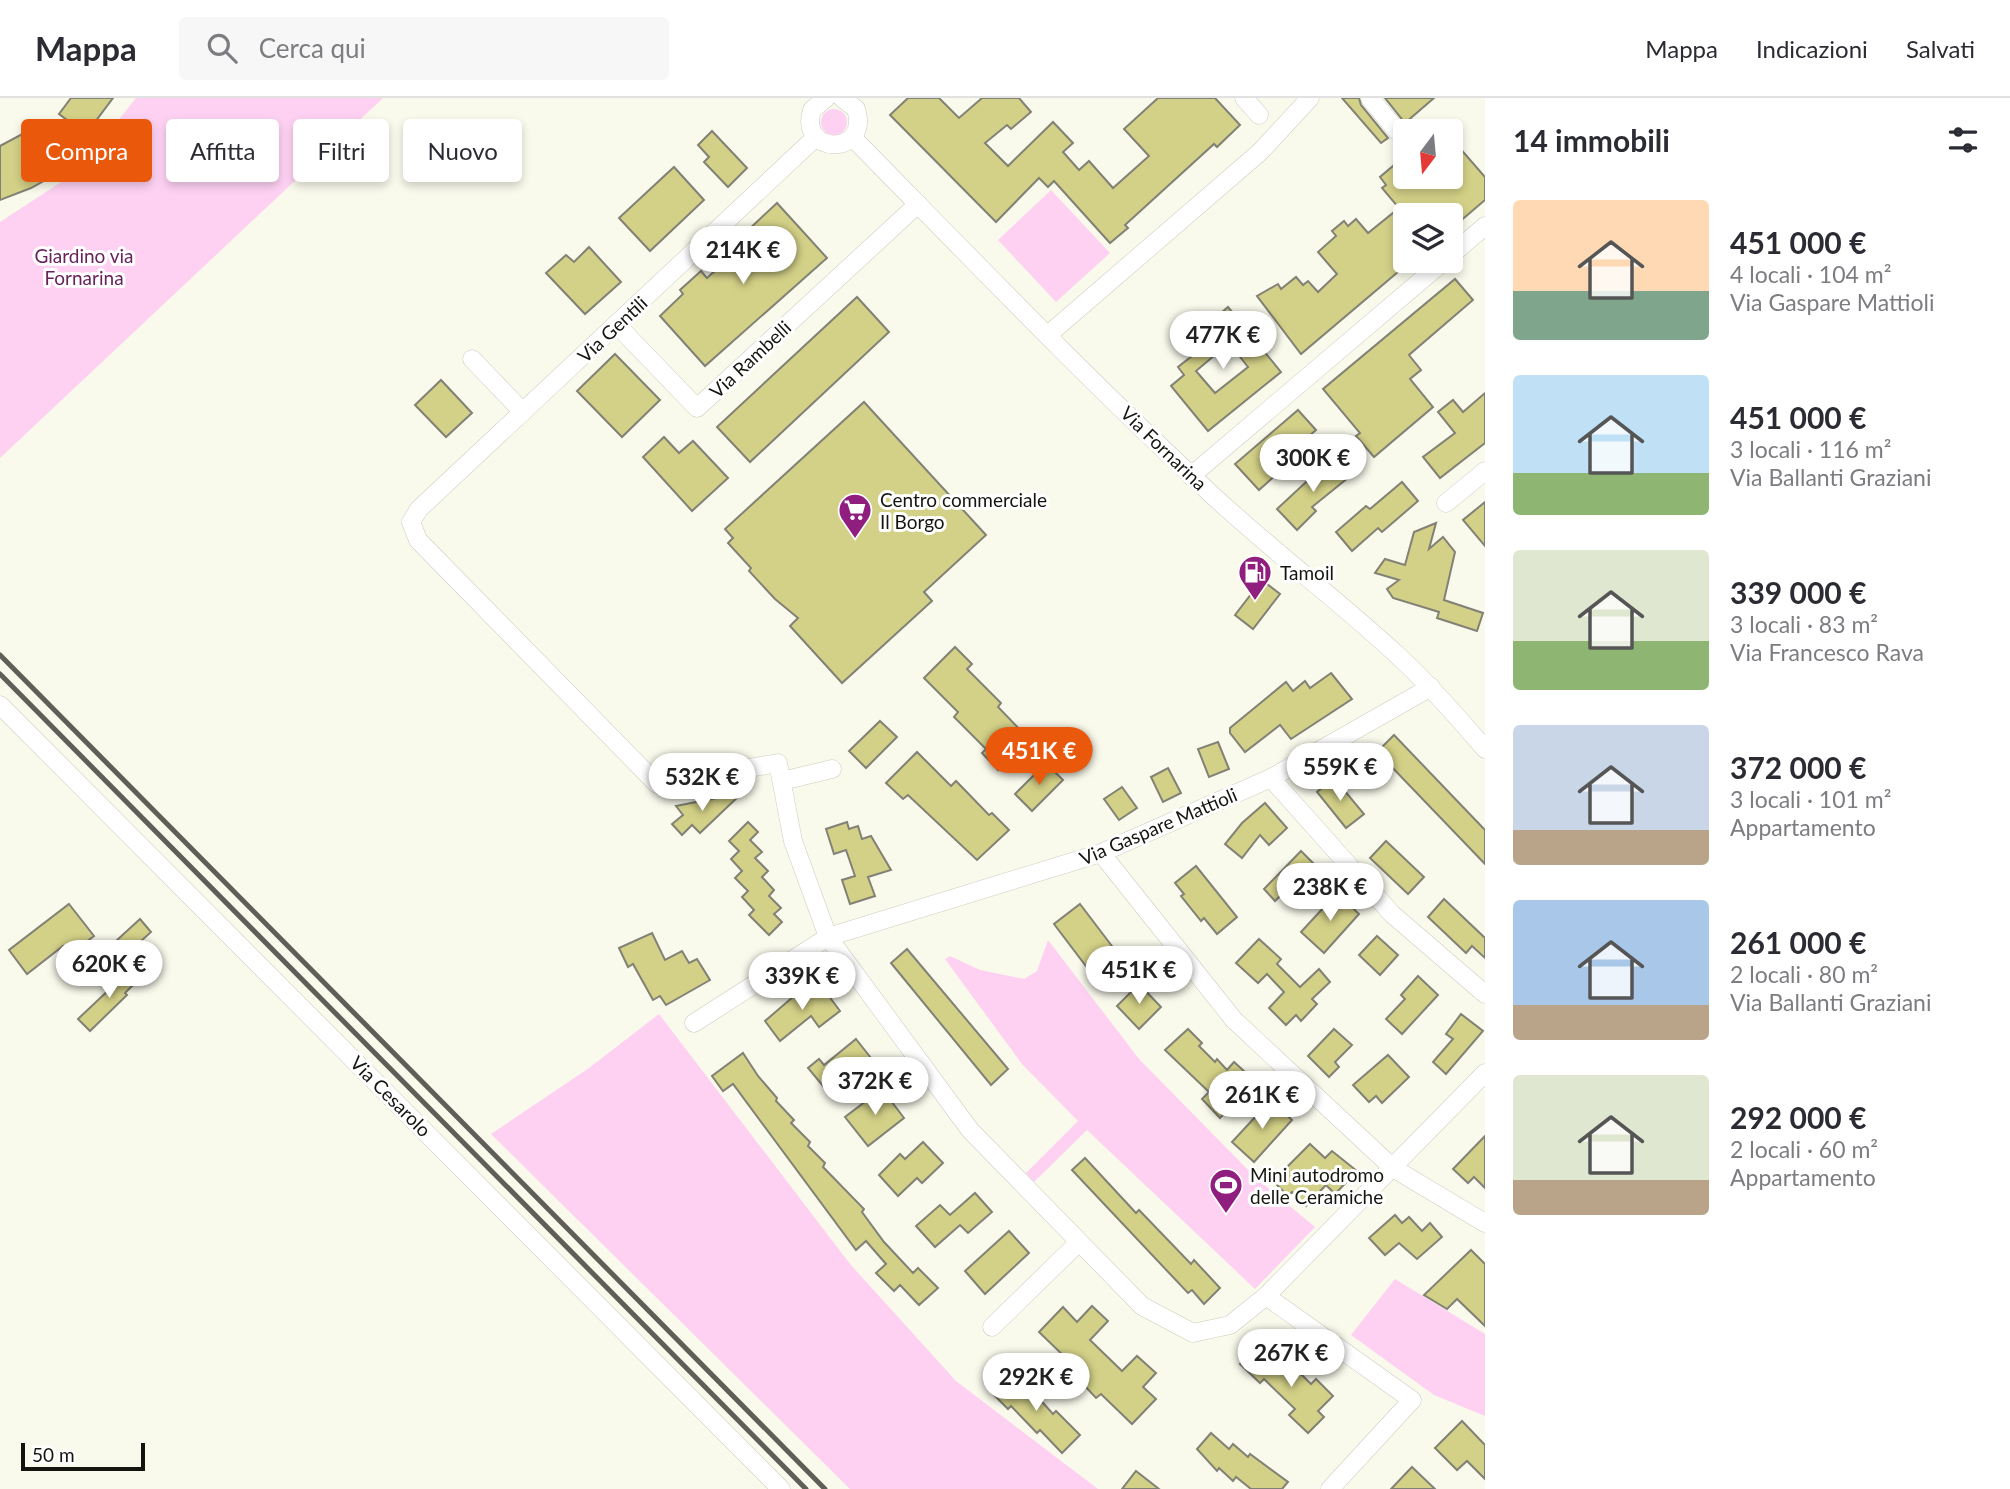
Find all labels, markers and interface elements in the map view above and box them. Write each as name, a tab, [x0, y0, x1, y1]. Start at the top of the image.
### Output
search box	[179, 17, 669, 80]
text: Mappa	[35, 28, 137, 68]
icon: search	[203, 29, 241, 67]
text: Cerca qui	[259, 32, 366, 64]
text: Mappa	[1645, 34, 1718, 63]
text: Indicazioni	[1756, 34, 1868, 63]
text: Salvati	[1906, 34, 1975, 63]
chip: Compra	[21, 119, 152, 182]
chip: Affitta	[166, 119, 279, 182]
chip: Filtri	[293, 119, 389, 182]
chip: Nuovo	[403, 119, 522, 182]
north arrow	[1393, 119, 1463, 189]
map controls	[1393, 119, 1463, 273]
icon: filters	[1944, 121, 1982, 159]
text: 14 immobili	[1513, 122, 1670, 158]
button: layers	[1393, 203, 1463, 273]
text: 451 000 €	[1730, 224, 1866, 260]
pin: 214K €	[686, 226, 800, 286]
icon: home	[1569, 228, 1653, 312]
text: 214K €	[706, 235, 780, 263]
park label: Giardino via Fornarina	[34, 244, 134, 289]
text: 4 locali · 104 m²	[1730, 260, 1891, 288]
text: Via Gaspare Mattioli	[1730, 288, 1934, 316]
street label: Via Gentili	[572, 291, 652, 367]
pin: 477K €	[1166, 312, 1280, 371]
street label: Via Rambelli	[705, 316, 795, 402]
text: 477K €	[1186, 320, 1260, 348]
text: 451 000 €	[1730, 399, 1866, 435]
street label: Via Fornarina	[1116, 401, 1212, 495]
icon: home	[1569, 403, 1653, 487]
pin: 300K €	[1256, 434, 1370, 494]
text: 3 locali · 116 m²	[1730, 435, 1891, 463]
text: 300K €	[1276, 443, 1350, 471]
text: Via Ballanti Graziani	[1730, 463, 1931, 491]
place label: Centro commerciale Il Borgo	[880, 488, 1047, 533]
supermarket icon: Centro commerciale Il Borgo	[836, 491, 874, 540]
fuel station icon: Tamoil	[1236, 553, 1274, 602]
place label: Tamoil	[1280, 561, 1334, 584]
text: 339 000 €	[1730, 574, 1866, 610]
icon: home	[1569, 578, 1653, 662]
text: 3 locali · 83 m²	[1730, 610, 1878, 638]
text: Via Francesco Rava	[1730, 638, 1924, 666]
pin: 451K €	[982, 728, 1096, 787]
text: 451K €	[1002, 736, 1076, 764]
pin: 559K €	[1283, 744, 1397, 803]
text: 372 000 €	[1730, 749, 1866, 785]
text: 559K €	[1303, 752, 1377, 780]
icon: home	[1569, 753, 1653, 837]
pin: 532K €	[645, 754, 759, 813]
text: 532K €	[665, 762, 739, 790]
street label: Via Gaspare Mattioli	[1076, 782, 1240, 870]
text: 3 locali · 101 m²	[1730, 785, 1891, 813]
text: Appartamento	[1730, 813, 1876, 841]
pin: 238K €	[1273, 864, 1387, 923]
text: 238K €	[1293, 872, 1367, 900]
text: 261 000 €	[1730, 924, 1866, 960]
icon: home	[1569, 928, 1653, 1012]
pin: 620K €	[52, 940, 166, 1000]
pin: 451K €	[1082, 946, 1196, 1006]
text: 620K €	[72, 949, 146, 977]
pin: 339K €	[745, 953, 859, 1012]
text: 451K €	[1102, 955, 1176, 983]
text: 2 locali · 80 m²	[1730, 960, 1878, 988]
text: 339K €	[765, 961, 839, 989]
text: Via Ballanti Graziani	[1730, 988, 1931, 1016]
street label: Via Cesarolo	[346, 1051, 436, 1141]
pin: 372K €	[818, 1058, 932, 1117]
text: 372K €	[838, 1066, 912, 1094]
pin: 261K €	[1205, 1072, 1319, 1131]
text: 261K €	[1225, 1080, 1299, 1108]
text: 292 000 €	[1730, 1099, 1866, 1135]
icon: home	[1569, 1103, 1653, 1187]
text: 2 locali · 60 m²	[1730, 1135, 1878, 1163]
place label: Mini autodromo delle Ceramiche	[1250, 1163, 1384, 1208]
text: Appartamento	[1730, 1163, 1876, 1191]
sports icon: Mini autodromo delle Ceramiche	[1207, 1166, 1245, 1215]
pin: 267K €	[1234, 1330, 1348, 1389]
text: 267K €	[1254, 1338, 1328, 1366]
pin: 292K €	[979, 1354, 1093, 1413]
text: 292K €	[999, 1362, 1073, 1390]
scale bar	[21, 1440, 145, 1472]
text: 50 m	[32, 1443, 75, 1466]

